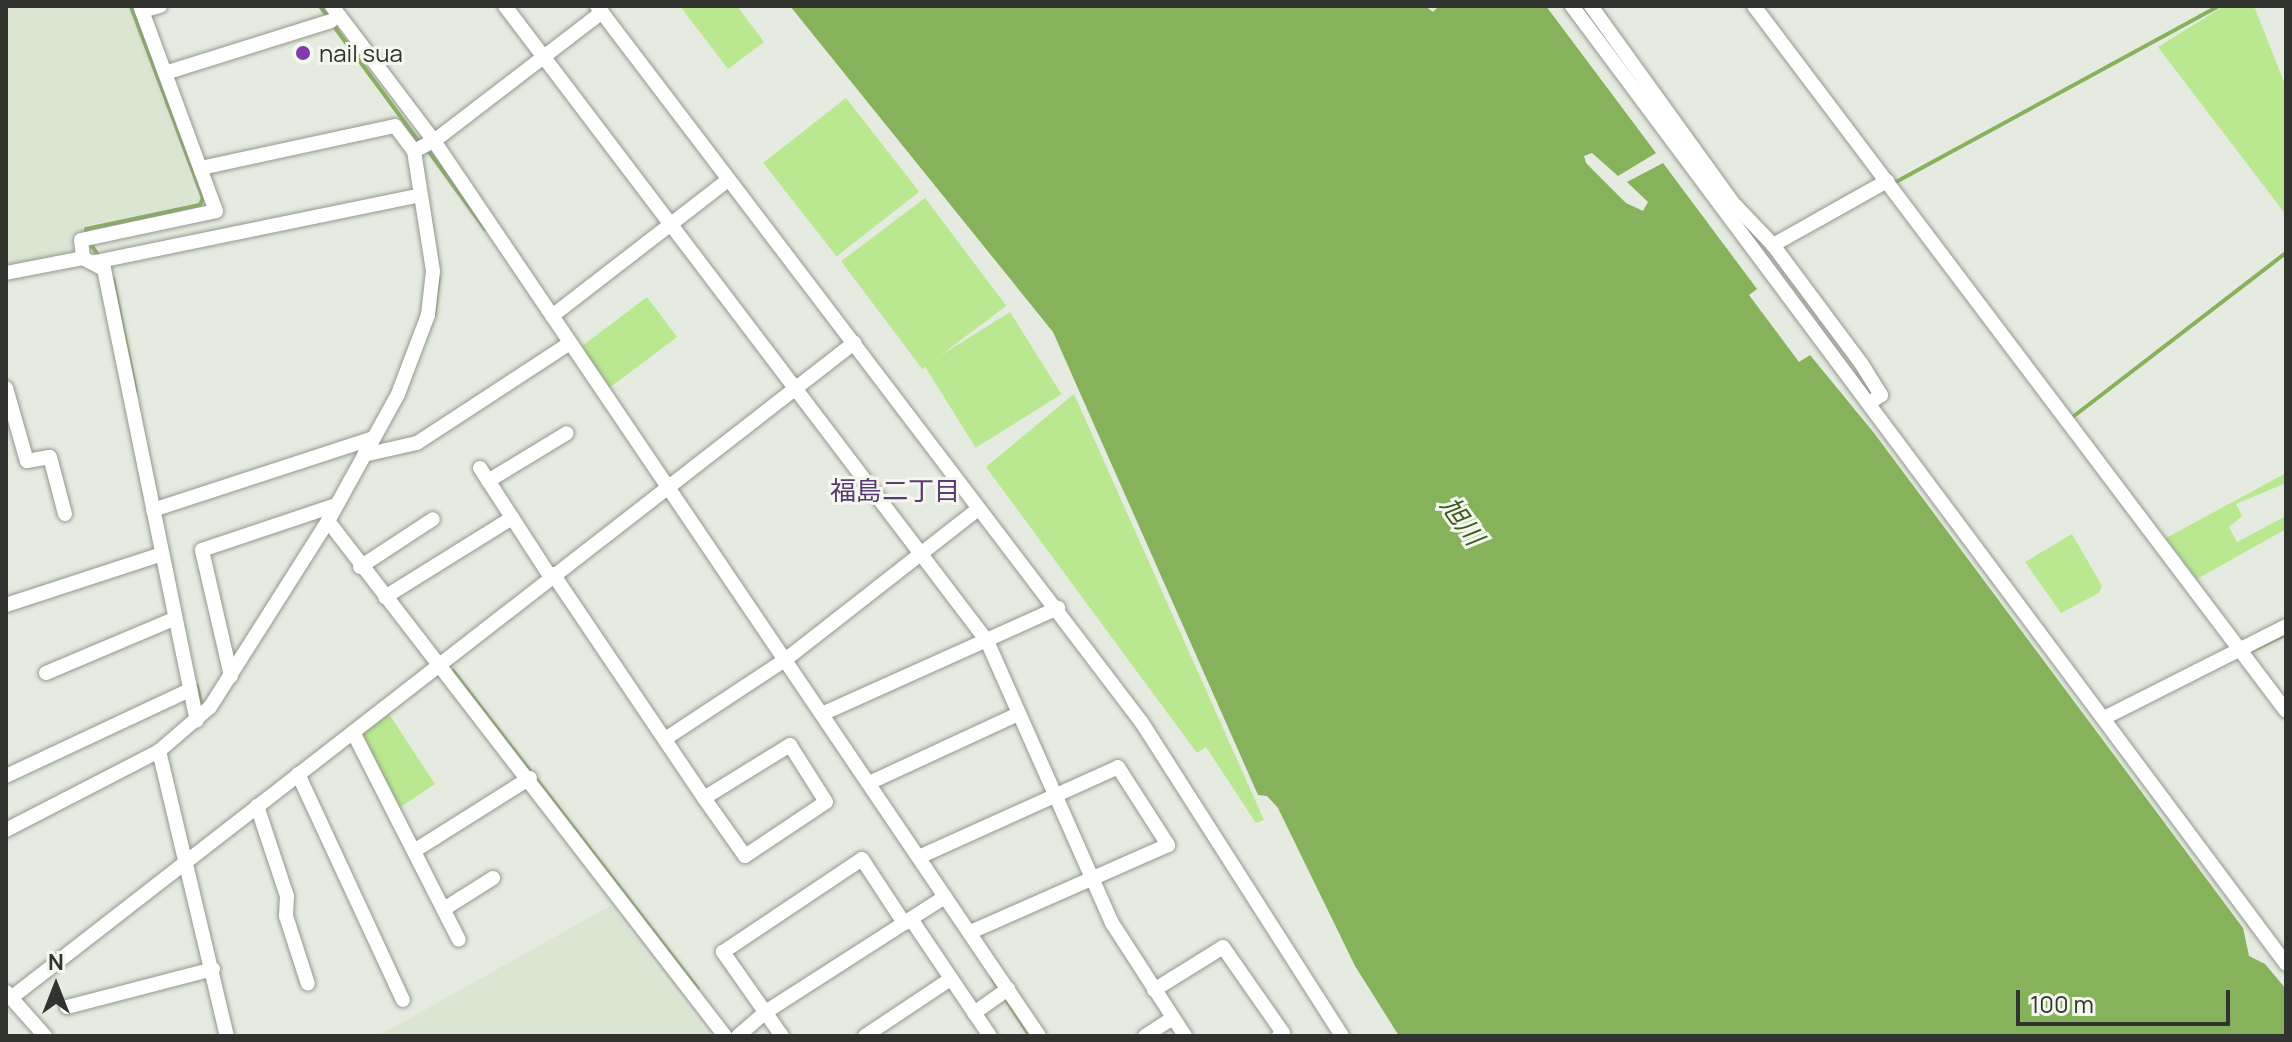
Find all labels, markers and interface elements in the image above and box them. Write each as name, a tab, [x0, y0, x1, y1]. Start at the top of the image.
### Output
place label: nail sua	[319, 39, 403, 67]
marker: nail sua	[294, 44, 312, 62]
district label: 福島二丁目	[830, 475, 960, 507]
water label: 旭川	[1434, 491, 1490, 551]
north arrow	[16, 946, 96, 1026]
text: N	[48, 947, 64, 977]
scale bar	[2020, 974, 2234, 1024]
text: 100 m	[2030, 987, 2094, 1020]

